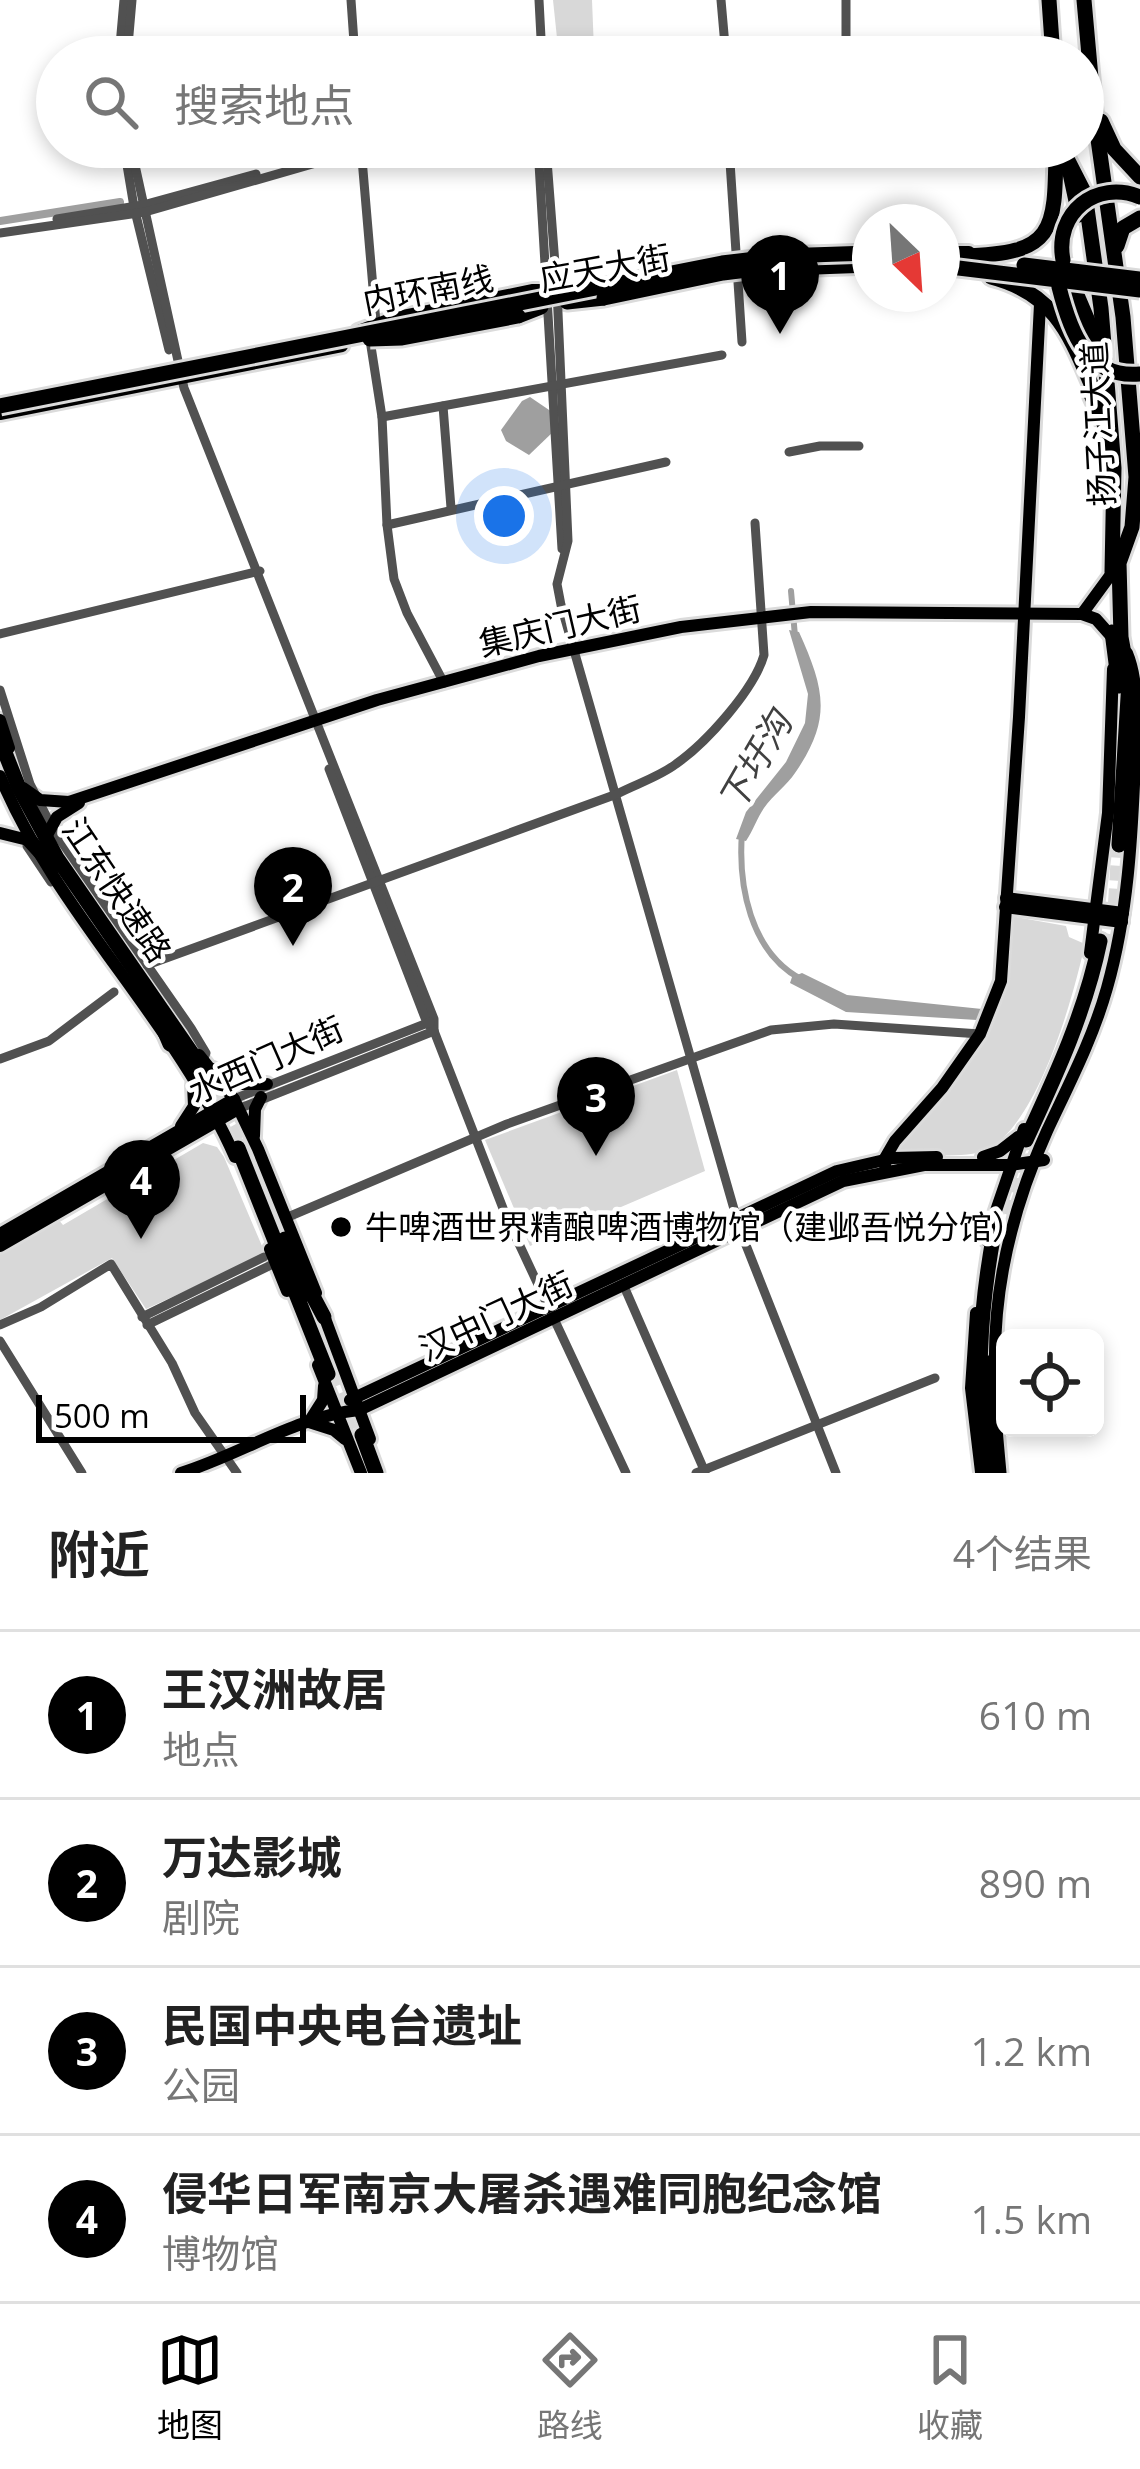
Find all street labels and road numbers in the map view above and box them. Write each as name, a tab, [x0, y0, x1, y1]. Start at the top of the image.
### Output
street label: 应天大街	[536, 234, 674, 301]
street label: 内环南线	[359, 255, 497, 324]
street label: 扬子江大道	[1071, 340, 1124, 508]
street label: 集庆门大街	[474, 585, 645, 666]
street label: 江东快速路	[53, 809, 182, 971]
street label: 水西门大街	[181, 1005, 350, 1114]
street label: 汉中门大街	[412, 1260, 580, 1371]

